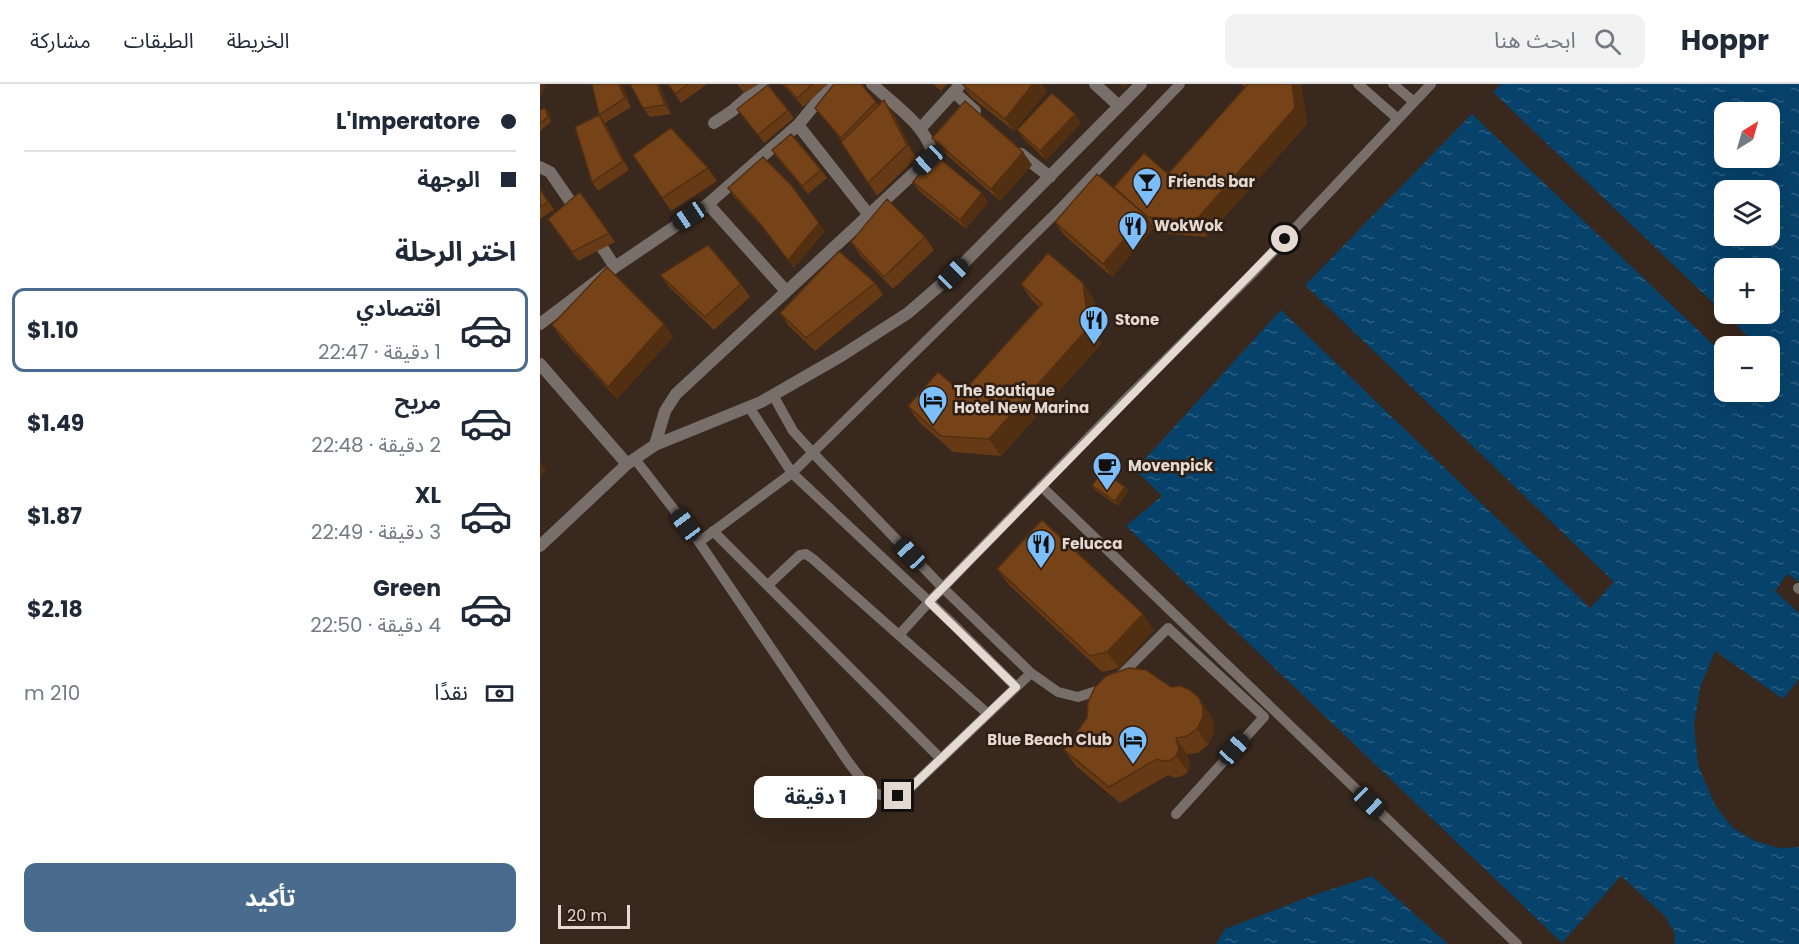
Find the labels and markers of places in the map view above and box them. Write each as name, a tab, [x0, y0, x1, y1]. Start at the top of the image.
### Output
bar icon: Friends bar	[1131, 166, 1163, 208]
place label: Friends bar	[1168, 171, 1256, 192]
restaurant icon: WokWok	[1117, 210, 1149, 252]
place label: WokWok	[1154, 215, 1224, 236]
restaurant icon: Stone	[1078, 304, 1110, 346]
place label: Stone	[1115, 309, 1159, 330]
place label: The Boutique Hotel New Marina	[954, 380, 1089, 418]
hotel icon: The Boutique Hotel New Marina	[917, 384, 949, 426]
cafe icon: Movenpick	[1091, 450, 1123, 492]
place label: Movenpick	[1128, 455, 1214, 476]
restaurant icon: Felucca	[1025, 528, 1057, 570]
place label: Felucca	[1062, 533, 1122, 554]
hotel icon: Blue Beach Club	[1117, 724, 1149, 766]
place label: Blue Beach Club	[987, 729, 1112, 750]

